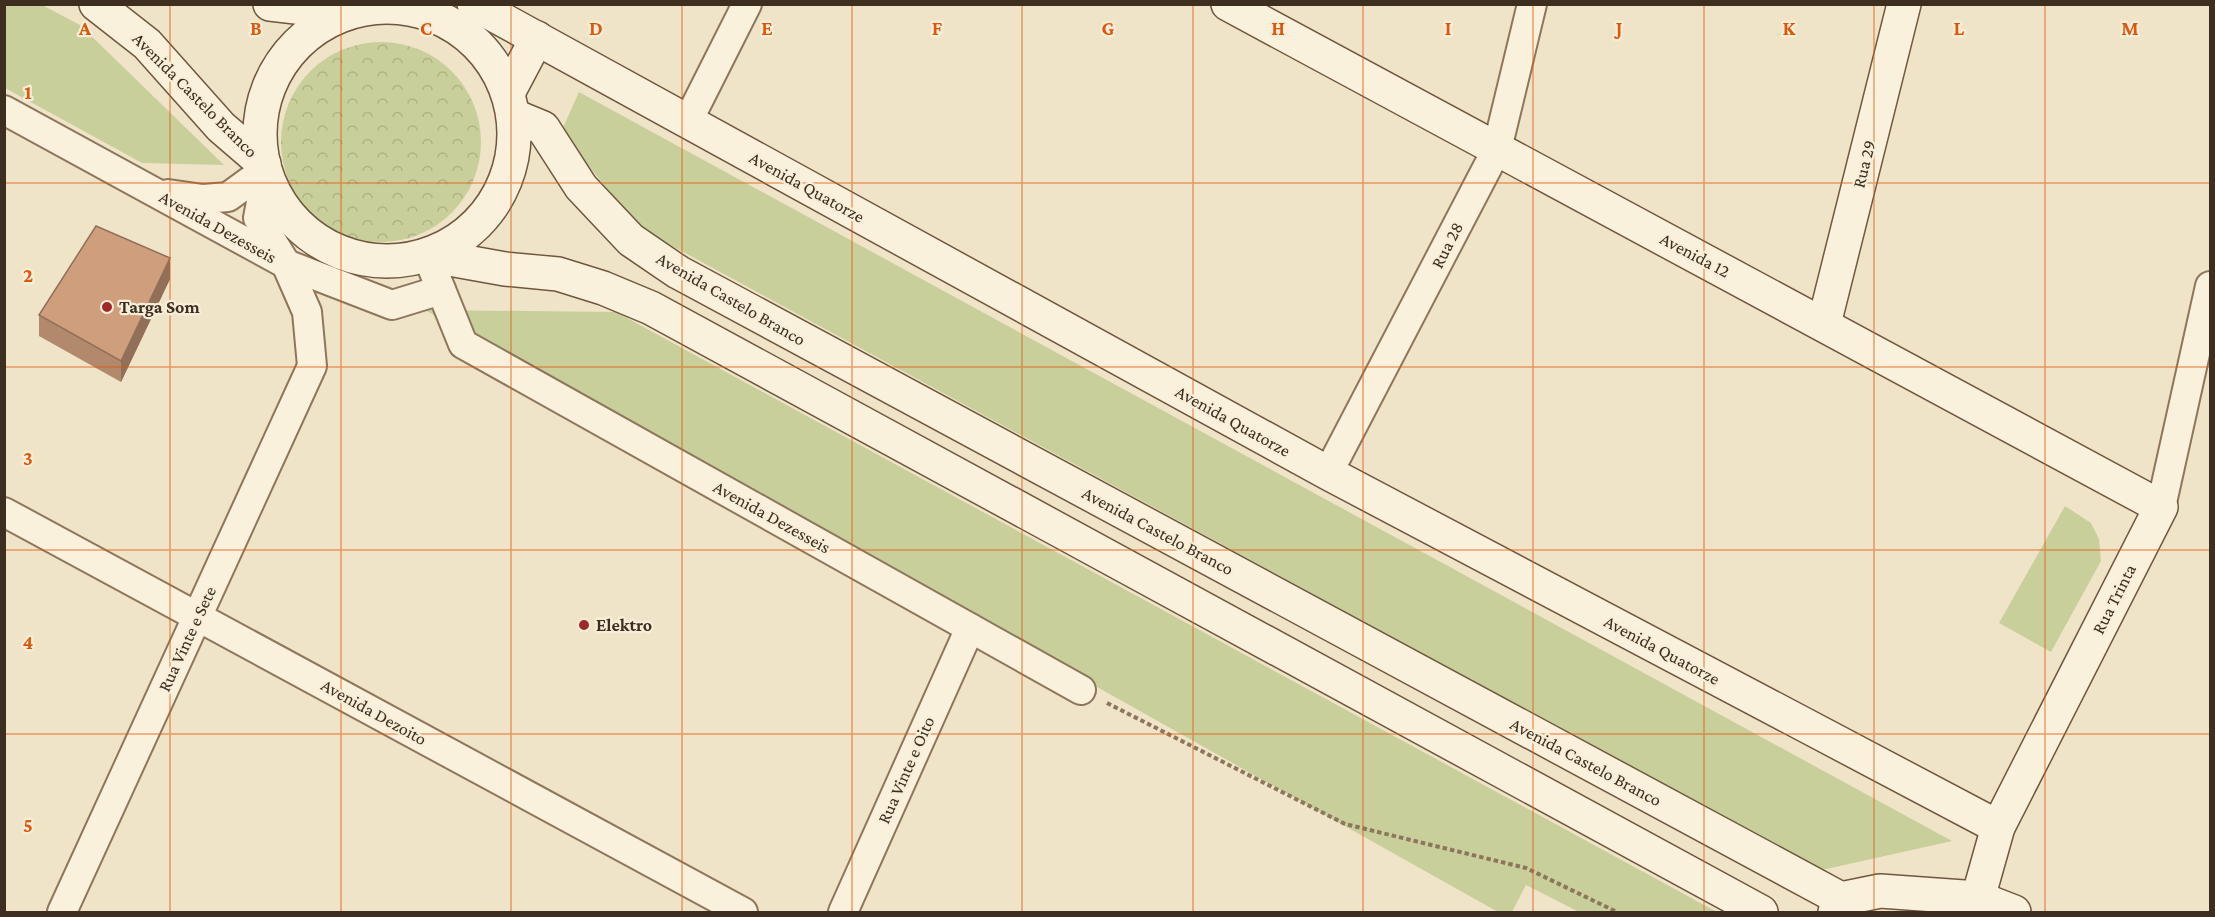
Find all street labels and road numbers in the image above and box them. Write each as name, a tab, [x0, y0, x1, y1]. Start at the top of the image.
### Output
street label: Avenida Castelo Branco	[128, 28, 262, 162]
street label: Rua 29	[1848, 138, 1880, 190]
street label: Avenida Quatorze	[746, 147, 868, 227]
street label: Avenida Dezesseis	[156, 187, 280, 267]
street label: Rua 28	[1427, 219, 1467, 271]
street label: Avenida 12	[1657, 228, 1733, 282]
street label: Avenida Castelo Branco	[653, 248, 809, 350]
street label: Avenida Quatorze	[1172, 381, 1294, 461]
street label: Avenida Dezesseis	[710, 477, 834, 557]
street label: Avenida Castelo Branco	[1079, 483, 1237, 579]
street label: Rua Trinta	[2088, 561, 2140, 637]
street label: Rua Vinte e Sete	[154, 583, 220, 695]
street label: Avenida Quatorze	[1601, 611, 1723, 689]
street label: Avenida Dezoito	[318, 675, 430, 749]
street label: Rua Vinte e Oito	[873, 713, 939, 827]
street label: Avenida Castelo Branco	[1507, 714, 1665, 810]

